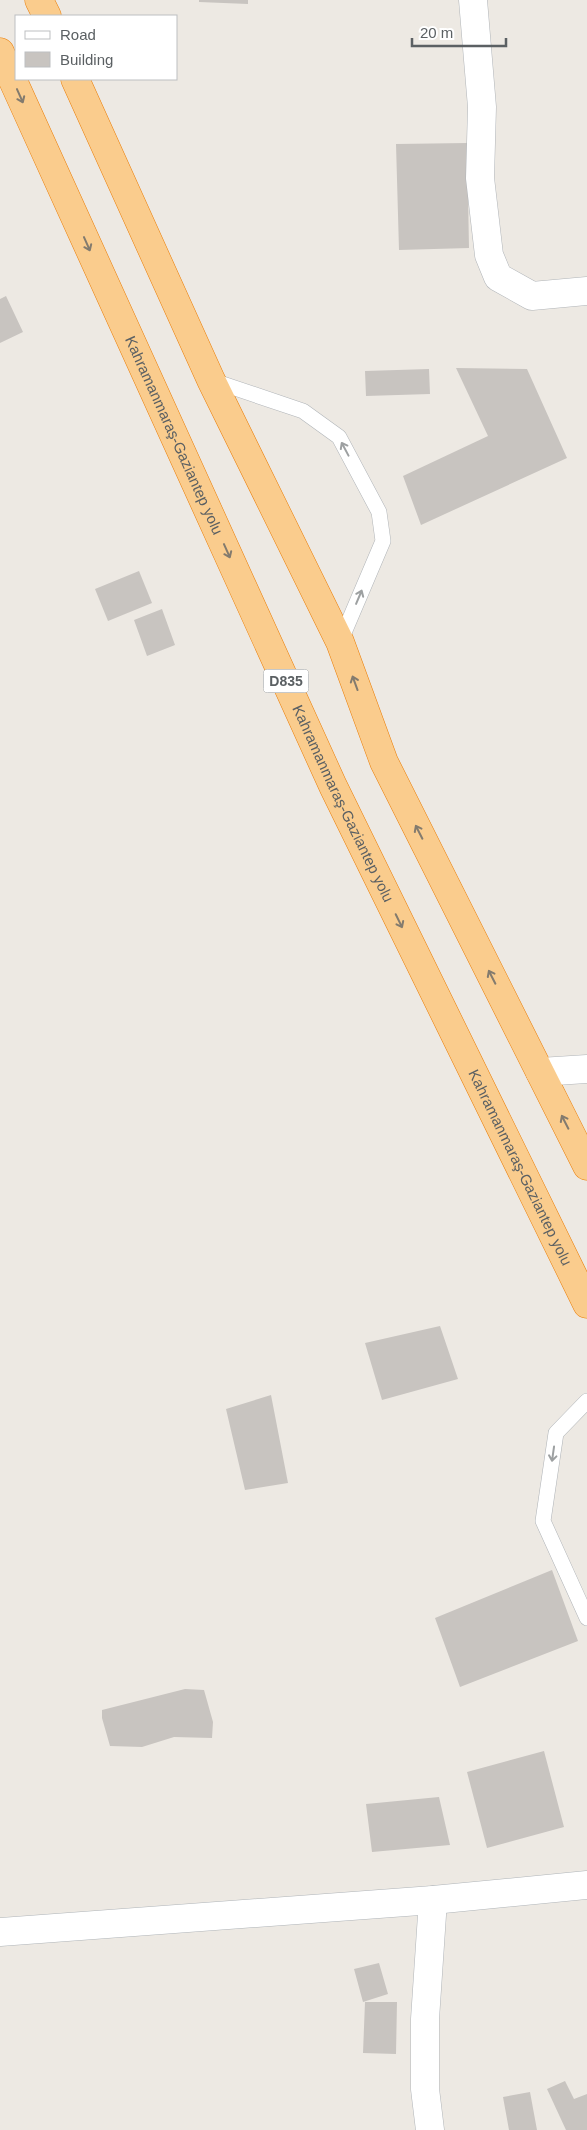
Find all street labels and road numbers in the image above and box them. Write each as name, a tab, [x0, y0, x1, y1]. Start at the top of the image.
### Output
street label: Kahramanmaraş-Gaziantep yolu	[122, 333, 227, 537]
road number: D835	[264, 669, 308, 692]
street label: Kahramanmaraş-Gaziantep yolu	[289, 702, 397, 904]
street label: Kahramanmaraş-Gaziantep yolu	[465, 1067, 576, 1268]

